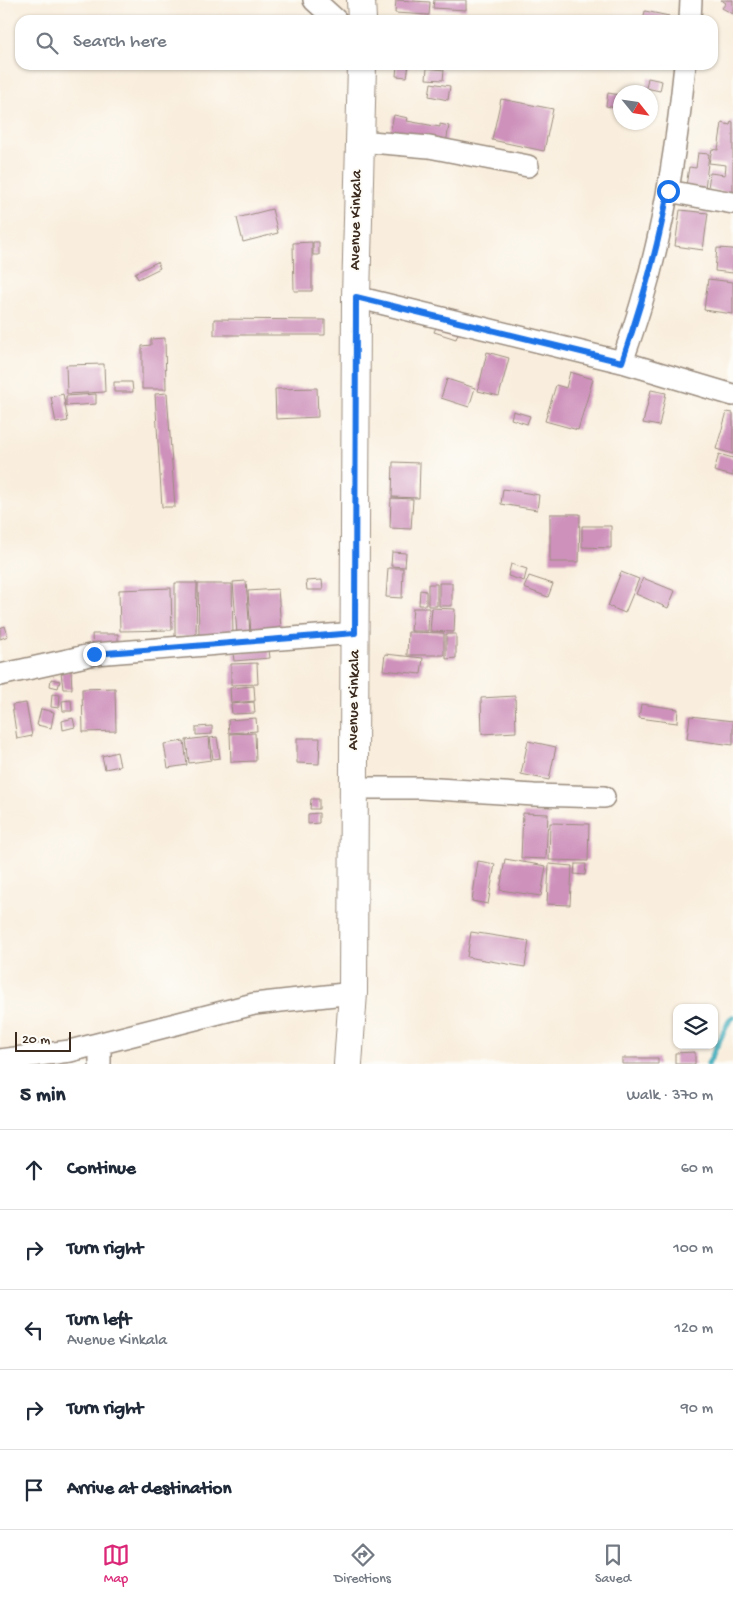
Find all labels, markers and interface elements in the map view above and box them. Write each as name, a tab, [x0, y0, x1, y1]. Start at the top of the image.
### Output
search box	[15, 15, 718, 70]
icon: search	[33, 29, 61, 57]
text: Search here	[73, 31, 167, 54]
north arrow	[613, 85, 658, 130]
street label: Avenue Kinkala	[347, 169, 367, 270]
route start	[657, 180, 680, 203]
route end	[83, 643, 106, 666]
street label: Avenue Kinkala	[345, 649, 365, 750]
map controls	[673, 1004, 718, 1049]
button: layers	[673, 1004, 718, 1049]
scale bar	[15, 1029, 71, 1052]
text: 20 m	[22, 1032, 50, 1049]
text: 5 min	[20, 1084, 65, 1109]
text: Walk · 370 m	[626, 1087, 713, 1106]
icon: ahead	[20, 1156, 48, 1184]
text: Continue	[67, 1158, 136, 1181]
text: 60 m	[681, 1160, 713, 1179]
icon: right	[20, 1236, 48, 1264]
text: Turn right	[67, 1238, 143, 1261]
text: 100 m	[673, 1240, 713, 1259]
text: Turn left	[67, 1309, 131, 1332]
icon: left	[20, 1316, 48, 1344]
text: 120 m	[674, 1320, 713, 1339]
text: Avenue Kinkala	[67, 1332, 167, 1351]
icon: right	[20, 1396, 48, 1424]
text: Turn right	[67, 1398, 143, 1421]
text: 90 m	[681, 1400, 713, 1419]
icon: arrive	[20, 1476, 48, 1504]
text: Arrive at destination	[67, 1478, 231, 1501]
tab: Map	[102, 1541, 130, 1588]
tab: Directions	[334, 1541, 391, 1588]
tab: Saved	[595, 1541, 631, 1588]

